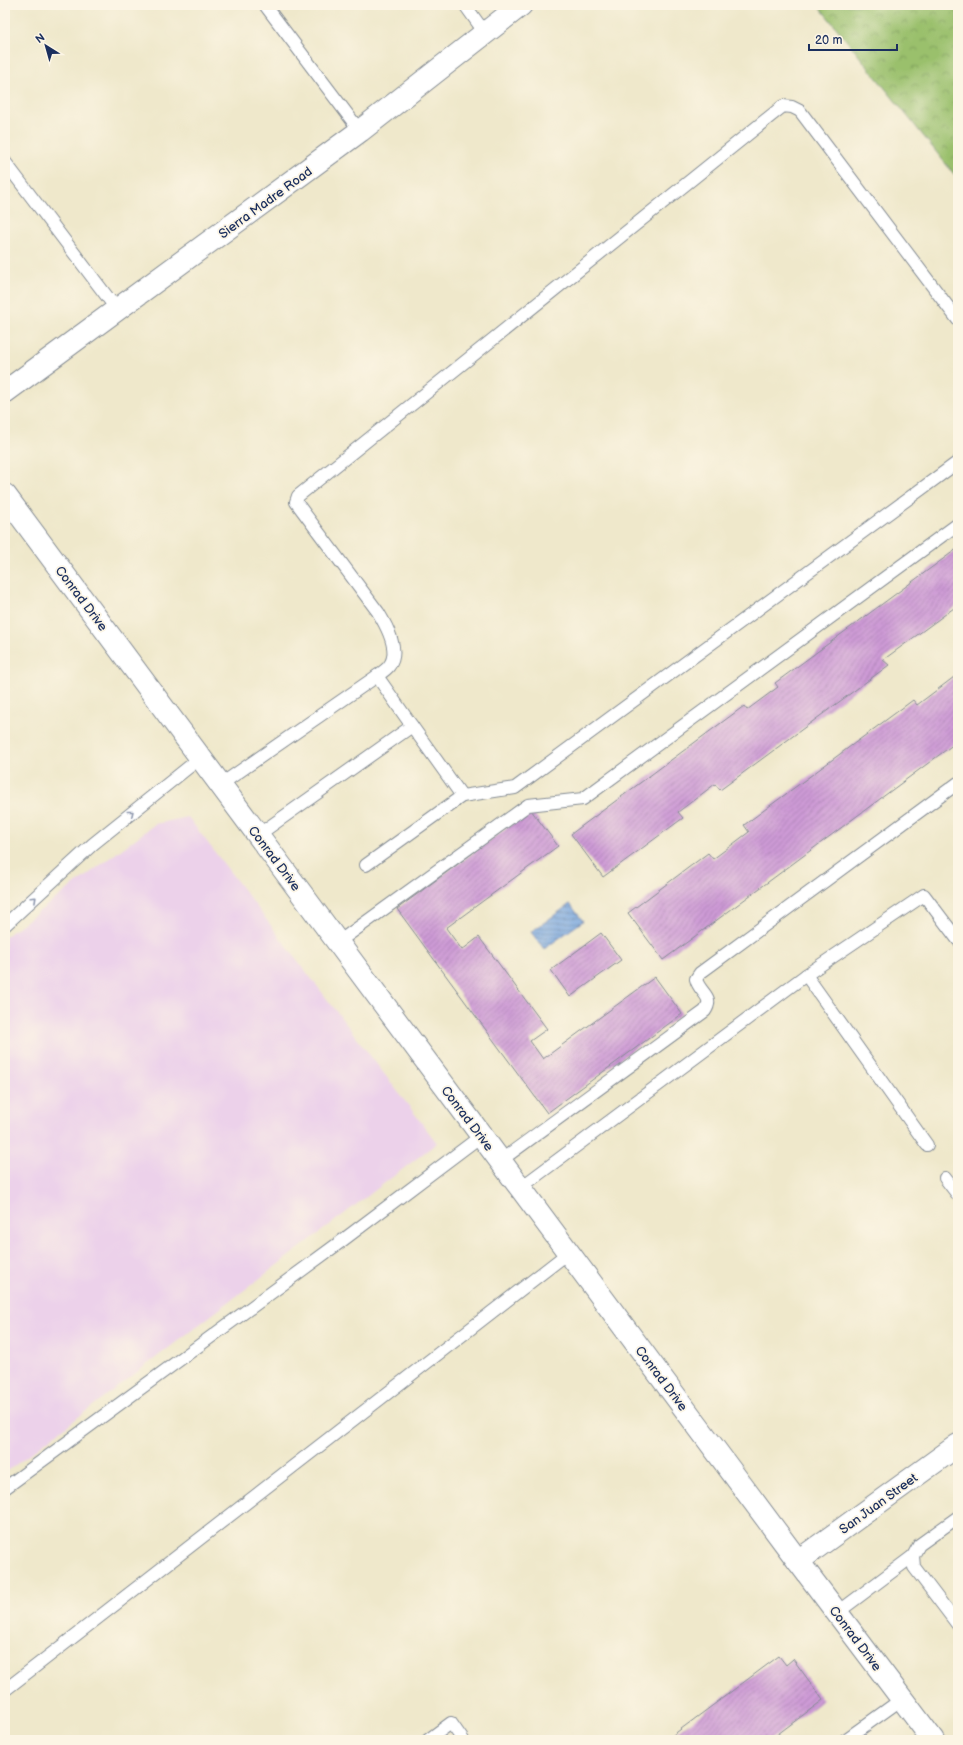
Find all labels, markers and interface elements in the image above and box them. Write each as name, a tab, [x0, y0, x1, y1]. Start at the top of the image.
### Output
north arrow	[26, 26, 66, 66]
scale bar	[809, 26, 897, 52]
text: N	[33, 31, 47, 46]
text: 20 m	[815, 33, 842, 48]
street label: Sierra Madre Road	[216, 163, 315, 242]
street label: Conrad Drive	[52, 563, 111, 635]
one-way arrow	[127, 811, 134, 818]
street label: Conrad Drive	[245, 823, 304, 895]
one-way arrow	[29, 896, 37, 904]
street label: Conrad Drive	[438, 1083, 497, 1155]
street label: Conrad Drive	[632, 1343, 691, 1415]
street label: San Juan Street	[836, 1470, 921, 1538]
street label: Conrad Drive	[826, 1603, 885, 1675]

